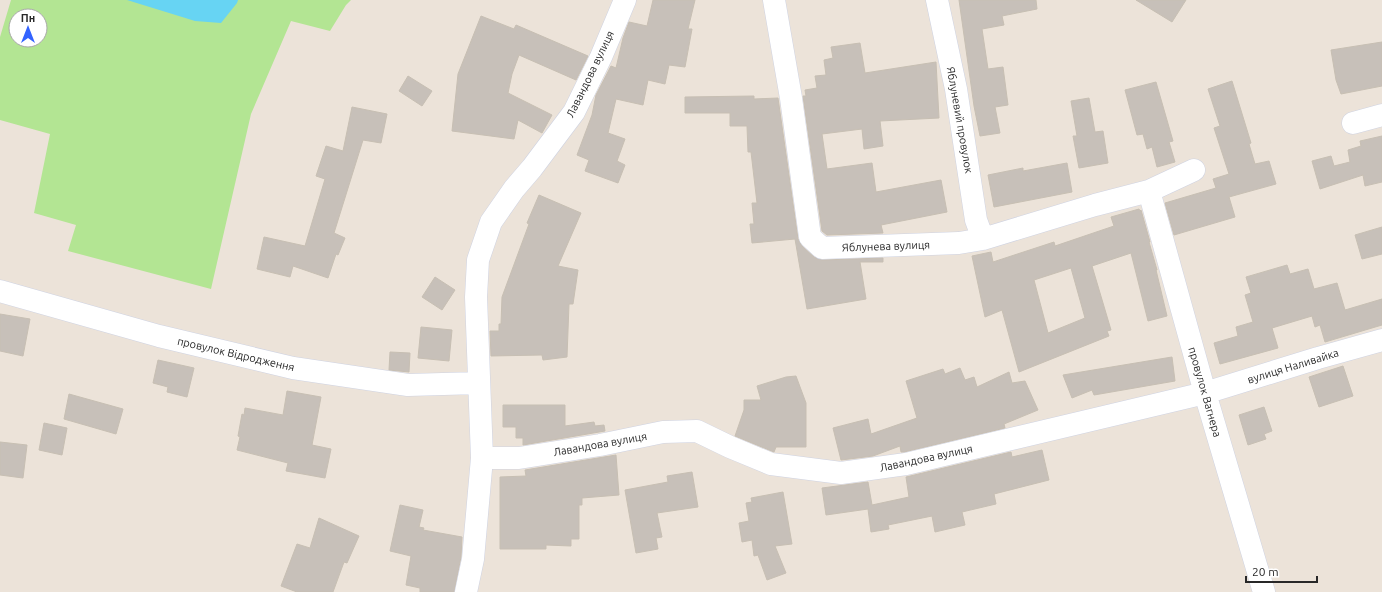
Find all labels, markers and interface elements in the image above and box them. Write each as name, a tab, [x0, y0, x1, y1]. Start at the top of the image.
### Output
north arrow	[8, 8, 48, 48]
text: Пн	[21, 12, 35, 24]
street label: Лавандова вулиця	[564, 29, 616, 119]
street label: Яблуневий провулок	[945, 66, 975, 175]
street label: Яблунева вулиця	[842, 238, 930, 254]
street label: провулок Відродження	[176, 335, 296, 373]
street label: провулок Вагнера	[1186, 346, 1224, 438]
street label: вулиця Наливайка	[1246, 346, 1340, 386]
street label: Лавандова вулиця	[552, 430, 648, 458]
street label: Лавандова вулиця	[878, 442, 974, 474]
scale bar	[1246, 558, 1317, 584]
text: 20 m	[1252, 565, 1279, 578]

